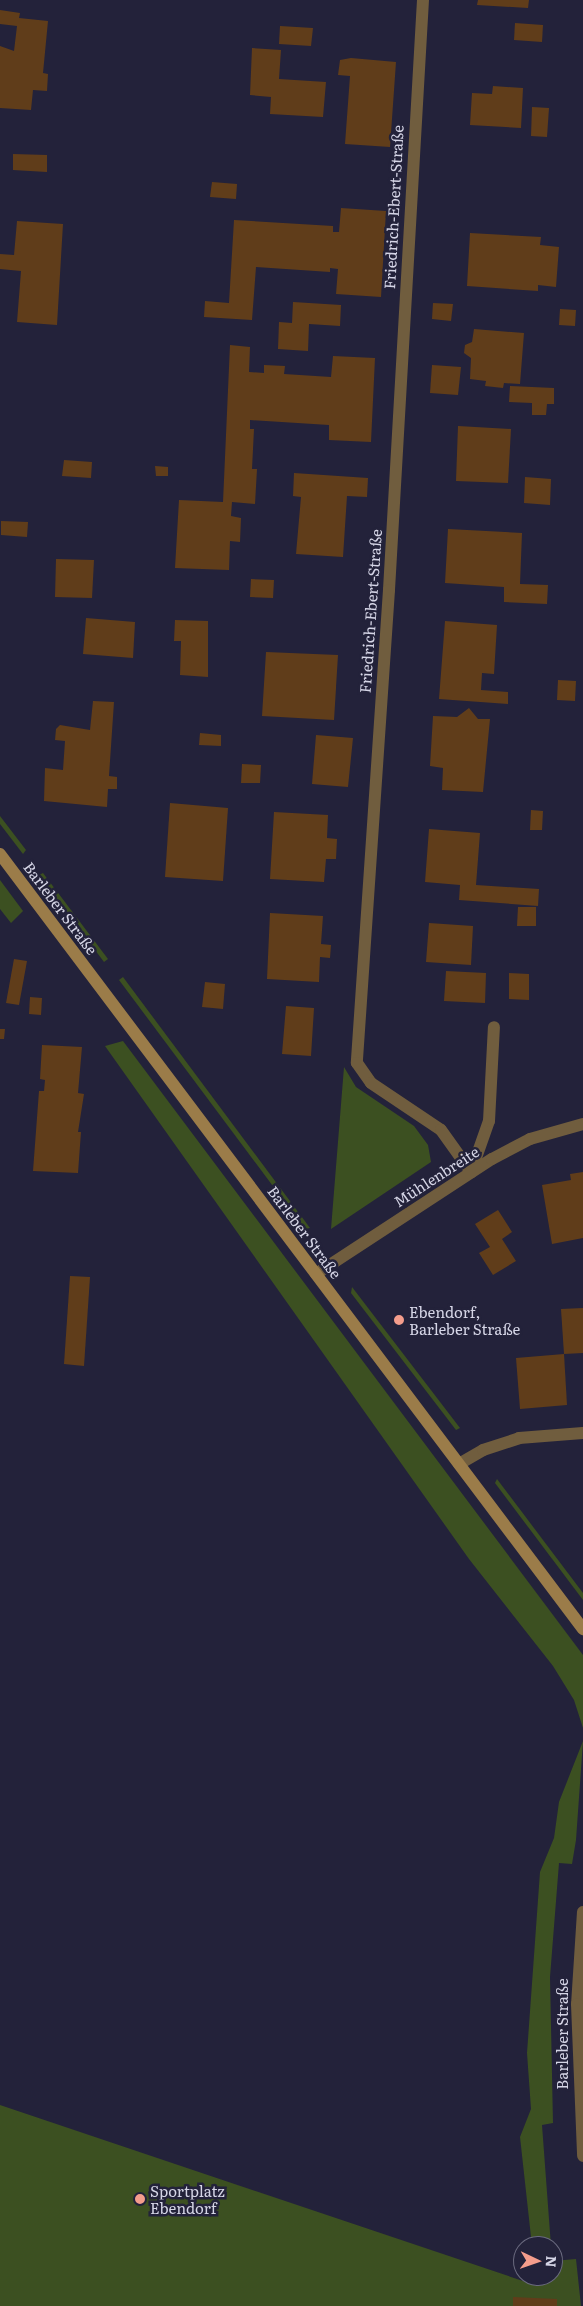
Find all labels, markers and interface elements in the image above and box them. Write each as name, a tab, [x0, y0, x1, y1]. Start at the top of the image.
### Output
street label: Friedrich-Ebert-Straße	[380, 124, 406, 290]
street label: Friedrich-Ebert-Straße	[355, 528, 385, 694]
street label: Barleber Straße	[20, 858, 102, 958]
street label: Mühlenbreite	[390, 1142, 482, 1210]
street label: Barleber Straße	[264, 1182, 346, 1282]
place label: Ebendorf, Barleber Straße	[409, 1302, 520, 1337]
marker: Ebendorf, Barleber Straße	[393, 1314, 405, 1326]
street label: Barleber Straße	[553, 1978, 571, 2090]
place label: Sportplatz Ebendorf	[150, 2181, 225, 2216]
marker: Sportplatz Ebendorf	[134, 2193, 146, 2205]
north arrow	[513, 2236, 563, 2286]
text: N	[542, 2255, 562, 2268]

